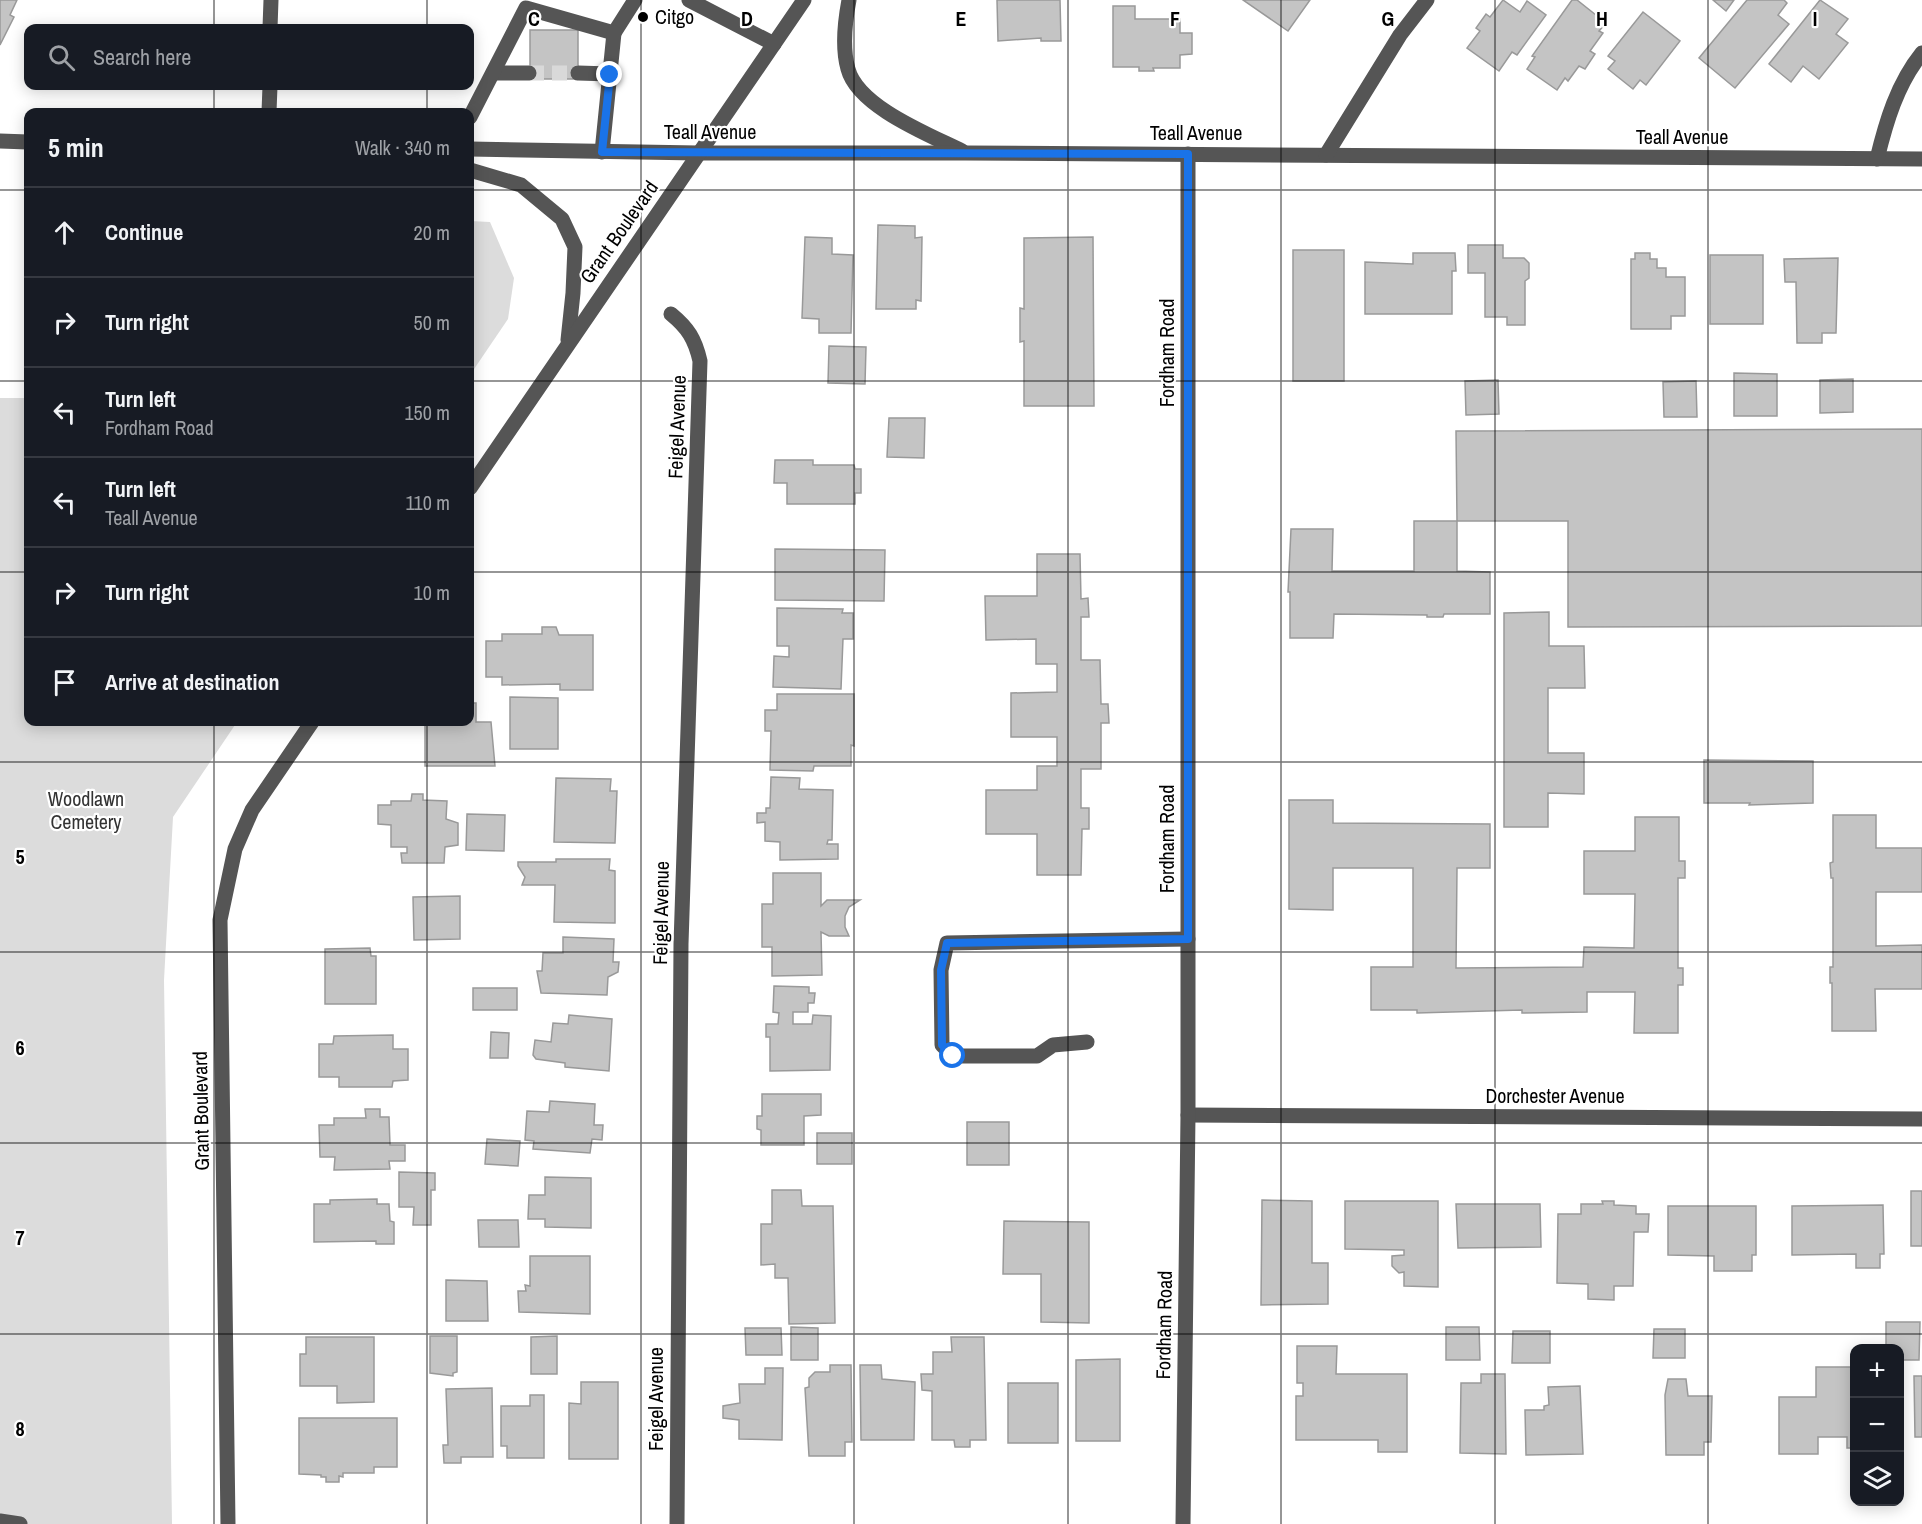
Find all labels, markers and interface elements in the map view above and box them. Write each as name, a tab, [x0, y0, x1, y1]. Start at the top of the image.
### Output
place label: Citgo	[655, 3, 694, 30]
text: C	[528, 5, 540, 32]
text: D	[741, 5, 753, 32]
text: E	[956, 5, 967, 32]
text: F	[1170, 5, 1180, 32]
text: G	[1382, 5, 1394, 32]
text: H	[1596, 5, 1608, 32]
text: I	[1813, 5, 1817, 32]
marker: Citgo	[636, 10, 650, 24]
search box	[24, 24, 474, 90]
icon: search	[45, 41, 78, 74]
text: Search here	[93, 42, 191, 72]
route end	[596, 61, 622, 87]
street label: Teall Avenue	[664, 118, 756, 145]
street label: Teall Avenue	[1150, 119, 1242, 146]
street label: Teall Avenue	[1636, 123, 1728, 150]
text: 5 min	[48, 130, 104, 165]
text: Walk · 340 m	[355, 134, 450, 161]
street label: Grant Boulevard	[573, 175, 664, 288]
icon: ahead	[48, 216, 81, 249]
text: Continue	[105, 217, 183, 247]
text: 20 m	[414, 219, 450, 246]
street label: Fordham Road	[1153, 299, 1180, 407]
icon: right	[48, 306, 81, 339]
text: Turn right	[105, 307, 189, 337]
text: 50 m	[414, 309, 450, 336]
street label: Feigel Avenue	[661, 375, 692, 479]
text: Turn left	[105, 384, 176, 414]
icon: left	[48, 396, 81, 429]
text: 150 m	[404, 399, 450, 426]
text: Fordham Road	[105, 414, 214, 441]
text: Turn left	[105, 474, 176, 504]
icon: left	[48, 486, 81, 519]
text: 110 m	[406, 489, 450, 516]
text: Teall Avenue	[105, 504, 198, 531]
icon: right	[48, 576, 81, 609]
text: Turn right	[105, 577, 189, 607]
text: 10 m	[414, 579, 450, 606]
icon: arrive	[48, 666, 81, 699]
text: Arrive at destination	[105, 667, 279, 697]
park label: Woodlawn Cemetery	[48, 785, 124, 835]
street label: Fordham Road	[1153, 785, 1180, 893]
text: 5	[15, 843, 25, 870]
street label: Feigel Avenue	[646, 861, 675, 965]
text: 6	[15, 1034, 25, 1061]
route start	[939, 1042, 965, 1068]
street label: Grant Boulevard	[186, 1051, 215, 1171]
street label: Dorchester Avenue	[1485, 1082, 1625, 1109]
text: 7	[15, 1224, 25, 1251]
street label: Fordham Road	[1149, 1270, 1178, 1380]
map controls	[1850, 1344, 1904, 1506]
button: +	[1850, 1344, 1904, 1398]
street label: Feigel Avenue	[642, 1347, 669, 1451]
button: −	[1850, 1398, 1904, 1452]
text: 8	[15, 1415, 25, 1442]
button: layers	[1850, 1452, 1904, 1506]

